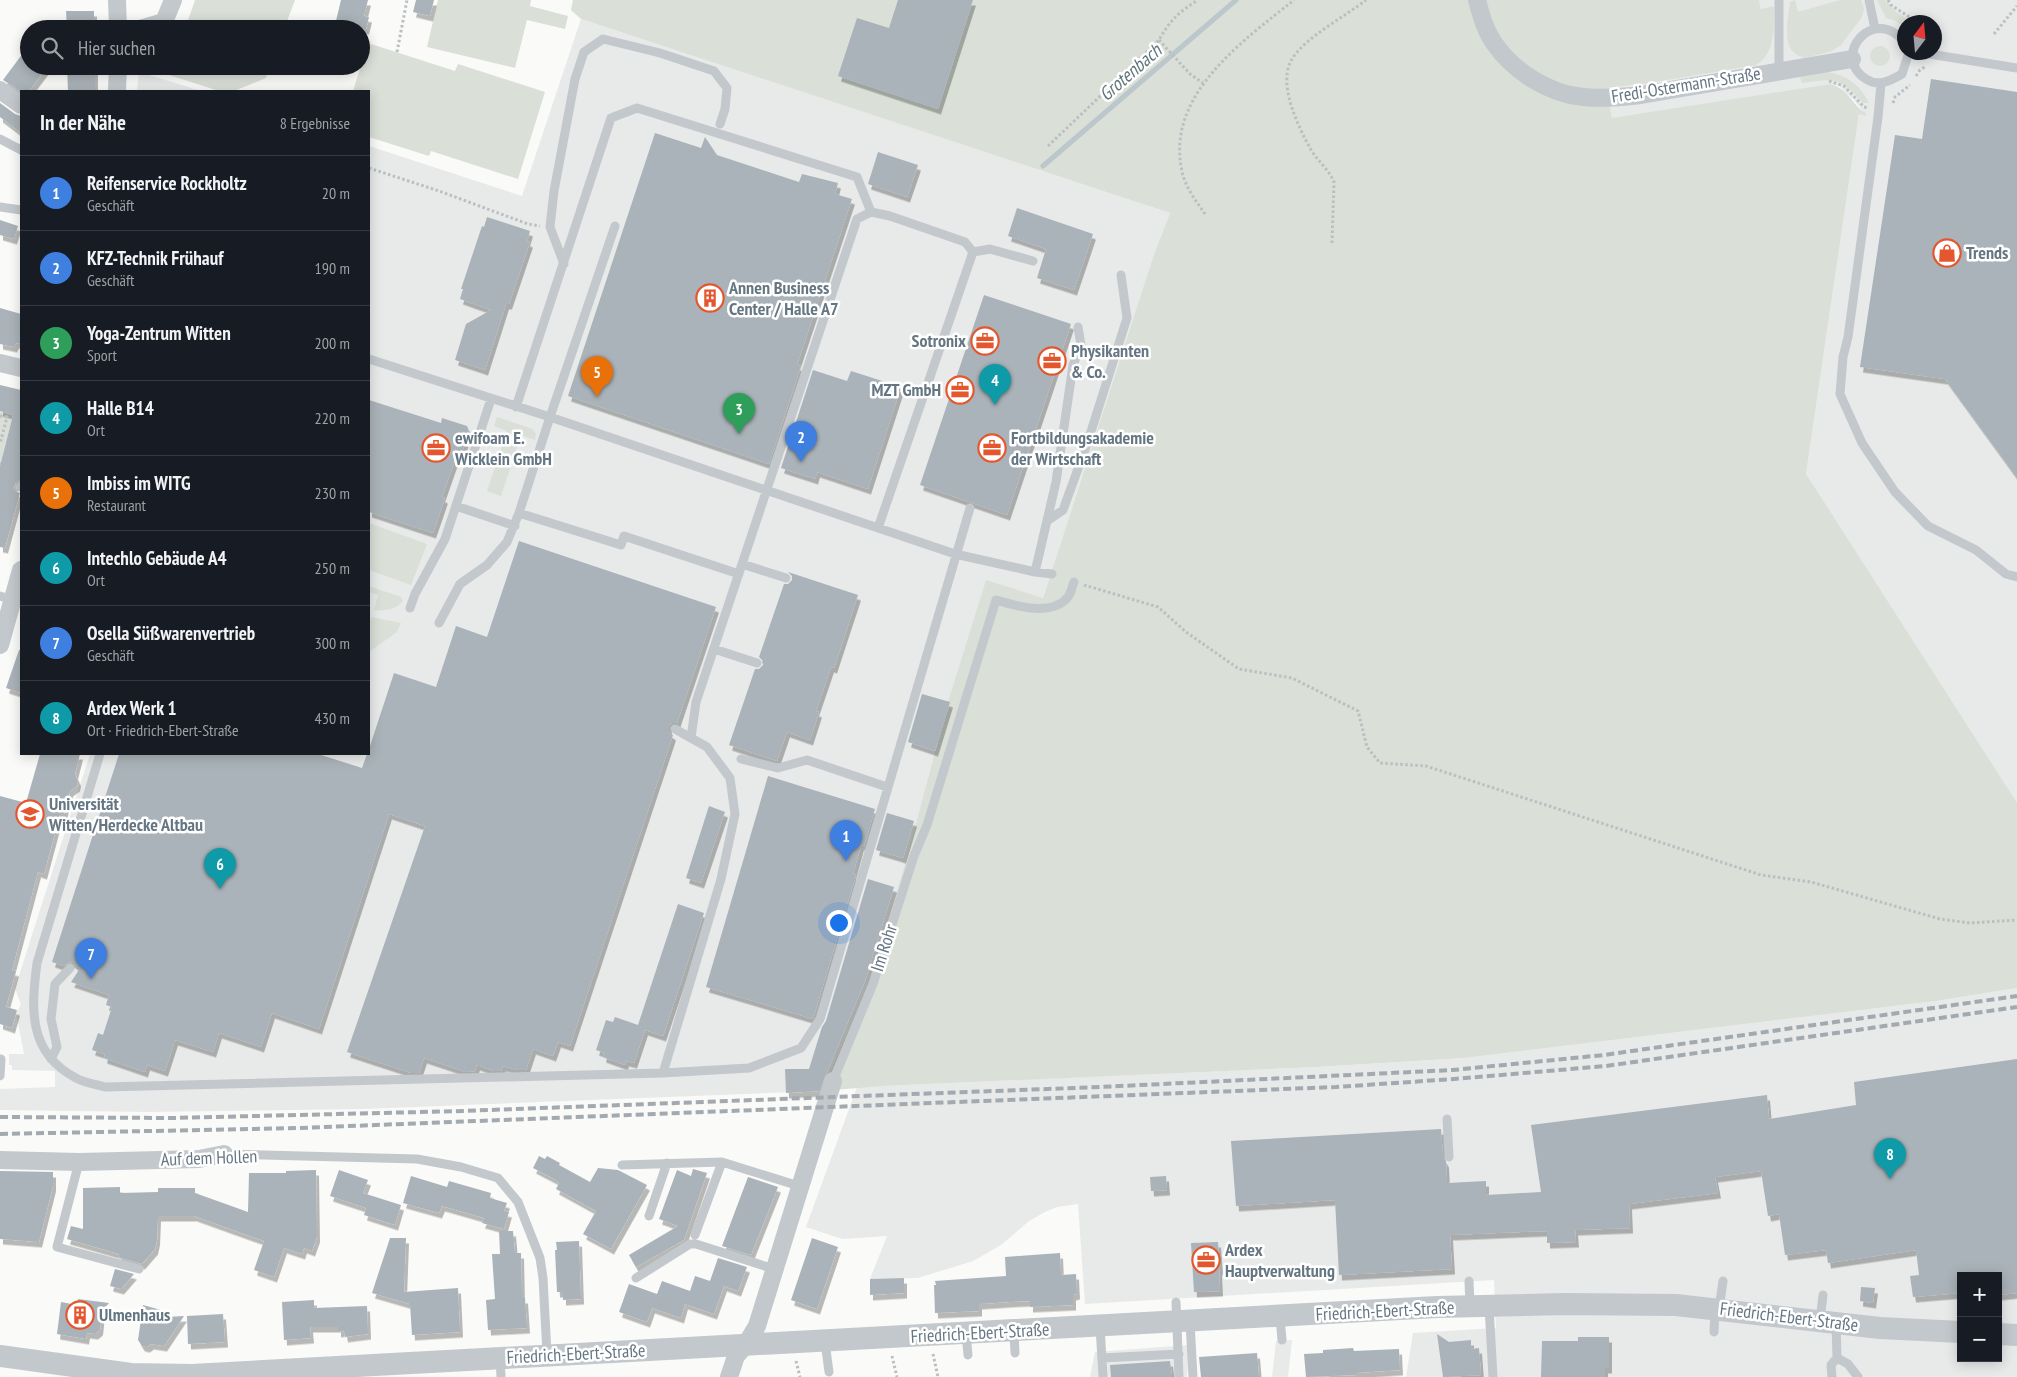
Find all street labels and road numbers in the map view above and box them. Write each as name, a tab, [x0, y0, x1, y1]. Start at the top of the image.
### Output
street label: Fredi-Ostermann-Straße	[1610, 61, 1762, 108]
street label: Im Rohr	[865, 921, 902, 974]
street label: Auf dem Hollen	[160, 1144, 258, 1171]
street label: Friedrich-Ebert-Straße	[1315, 1295, 1455, 1326]
street label: Friedrich-Ebert-Straße	[1719, 1297, 1859, 1336]
street label: Friedrich-Ebert-Straße	[910, 1317, 1050, 1348]
street label: Friedrich-Ebert-Straße	[506, 1338, 646, 1369]

